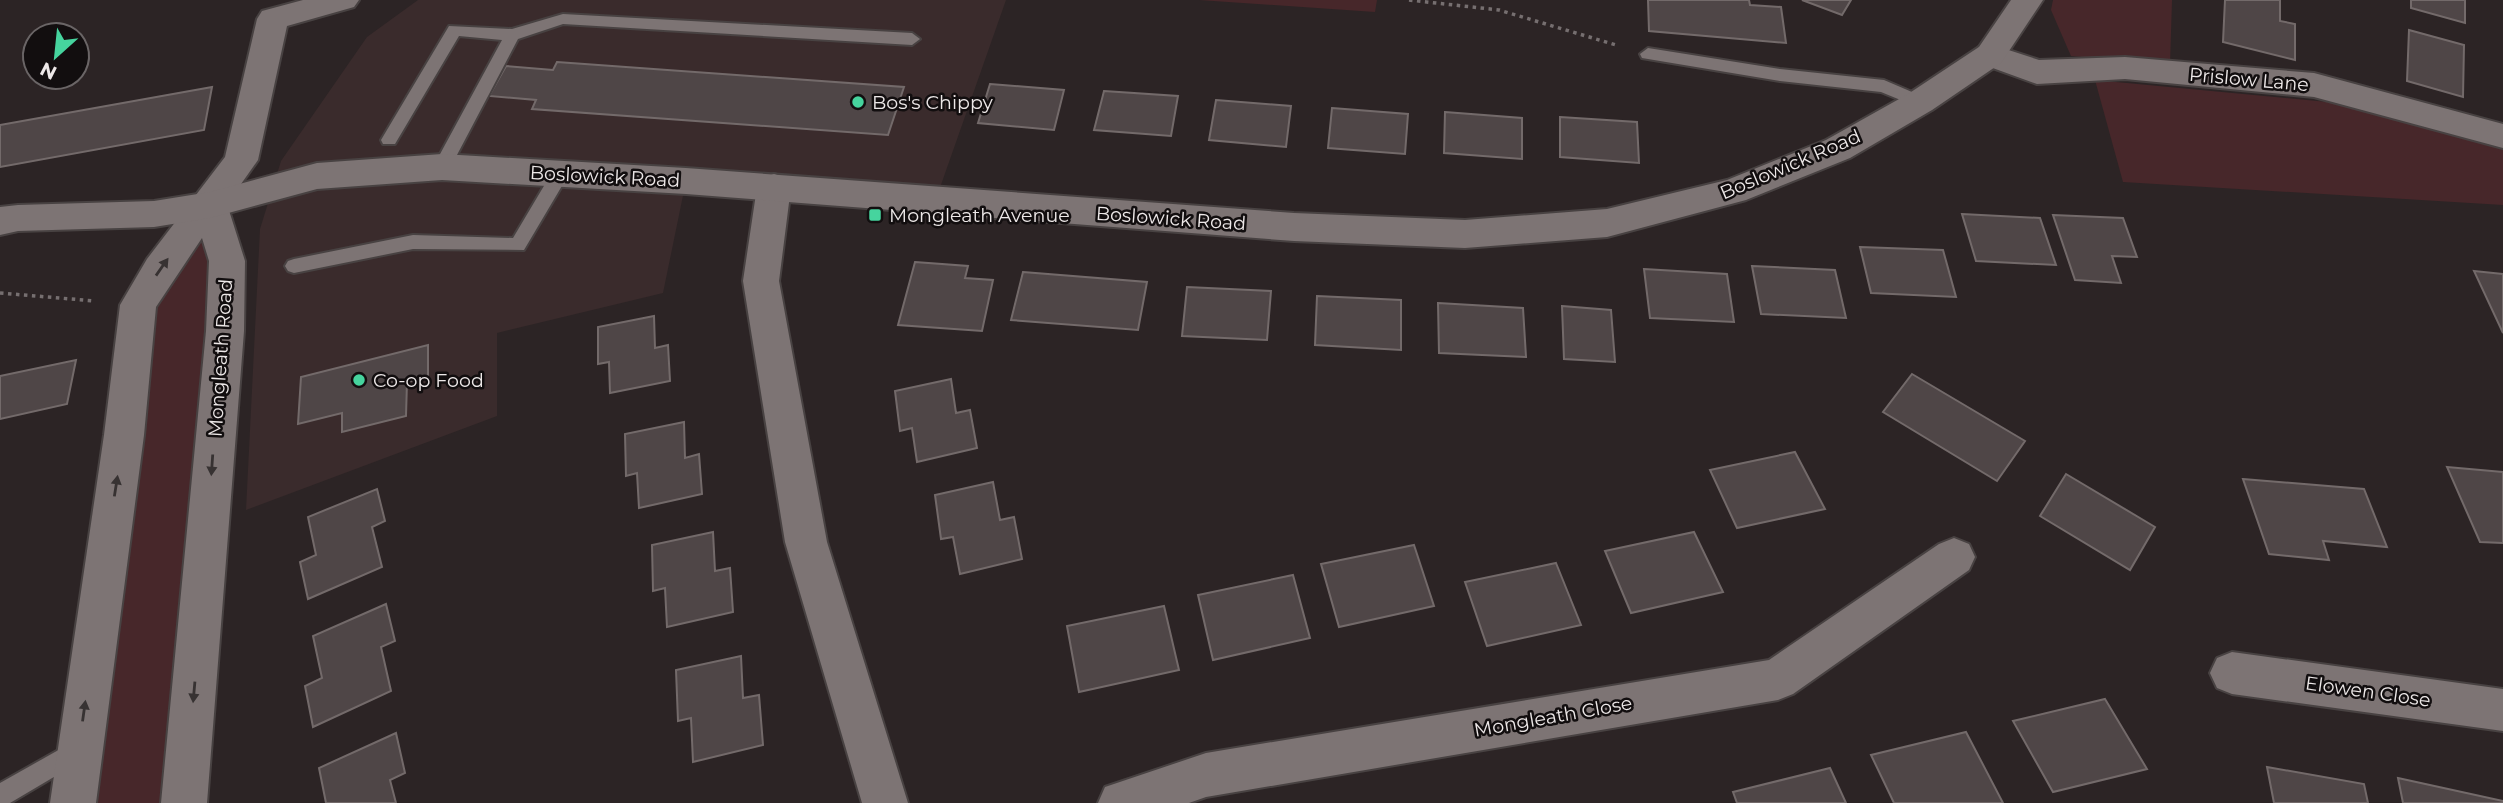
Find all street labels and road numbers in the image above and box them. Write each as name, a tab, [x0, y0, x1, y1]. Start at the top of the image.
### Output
street label: Prislow Lane	[2188, 63, 2310, 96]
street label: Boslowick Road	[1716, 124, 1864, 204]
street label: Boslowick Road	[529, 161, 681, 192]
street label: Boslowick Road	[1095, 202, 1247, 235]
street label: Mongleath Road	[203, 278, 238, 438]
street label: Elowen Close	[2304, 671, 2432, 712]
street label: Mongleath Close	[1472, 691, 1634, 742]

